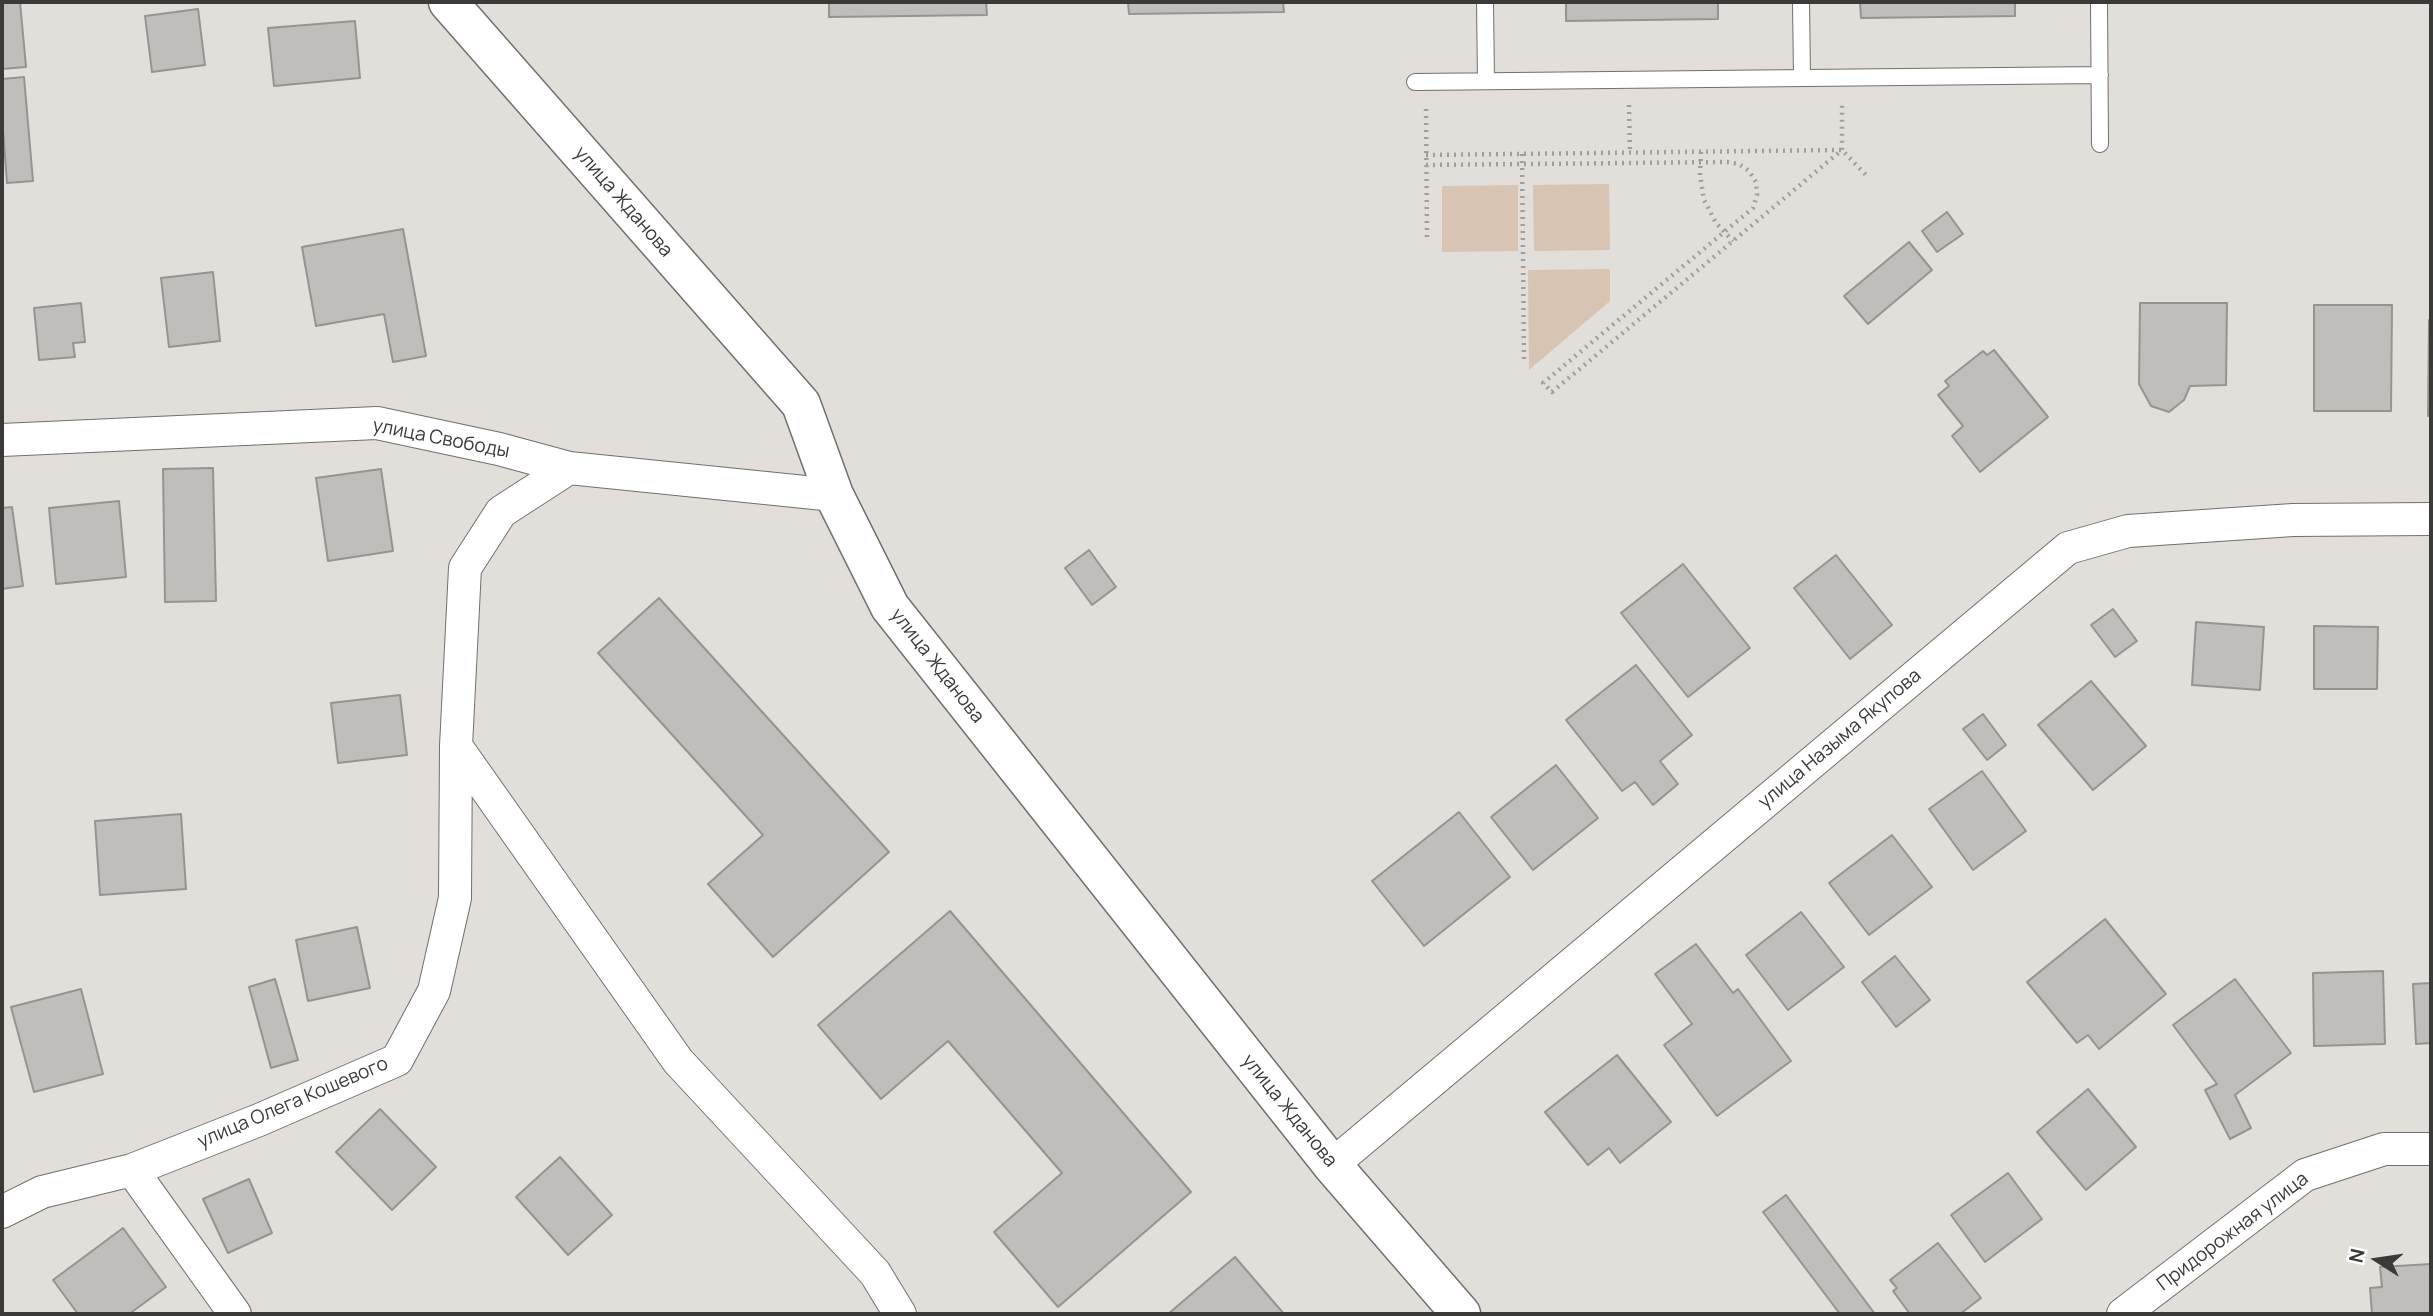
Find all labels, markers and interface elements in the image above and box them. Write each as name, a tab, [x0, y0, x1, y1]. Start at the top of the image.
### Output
street label: улица Жданова	[569, 142, 677, 262]
street label: улица Свободы	[371, 415, 511, 463]
street label: улица Жданова	[885, 604, 989, 728]
street label: улица Назыма Якупова	[1754, 664, 1926, 814]
street label: улица Жданова	[1236, 1050, 1342, 1172]
street label: улица Олега Кошевого	[194, 1053, 392, 1153]
street label: Придорожная улица	[2153, 1168, 2313, 1296]
north arrow	[2342, 1225, 2412, 1295]
text: N	[2342, 1246, 2371, 1265]

